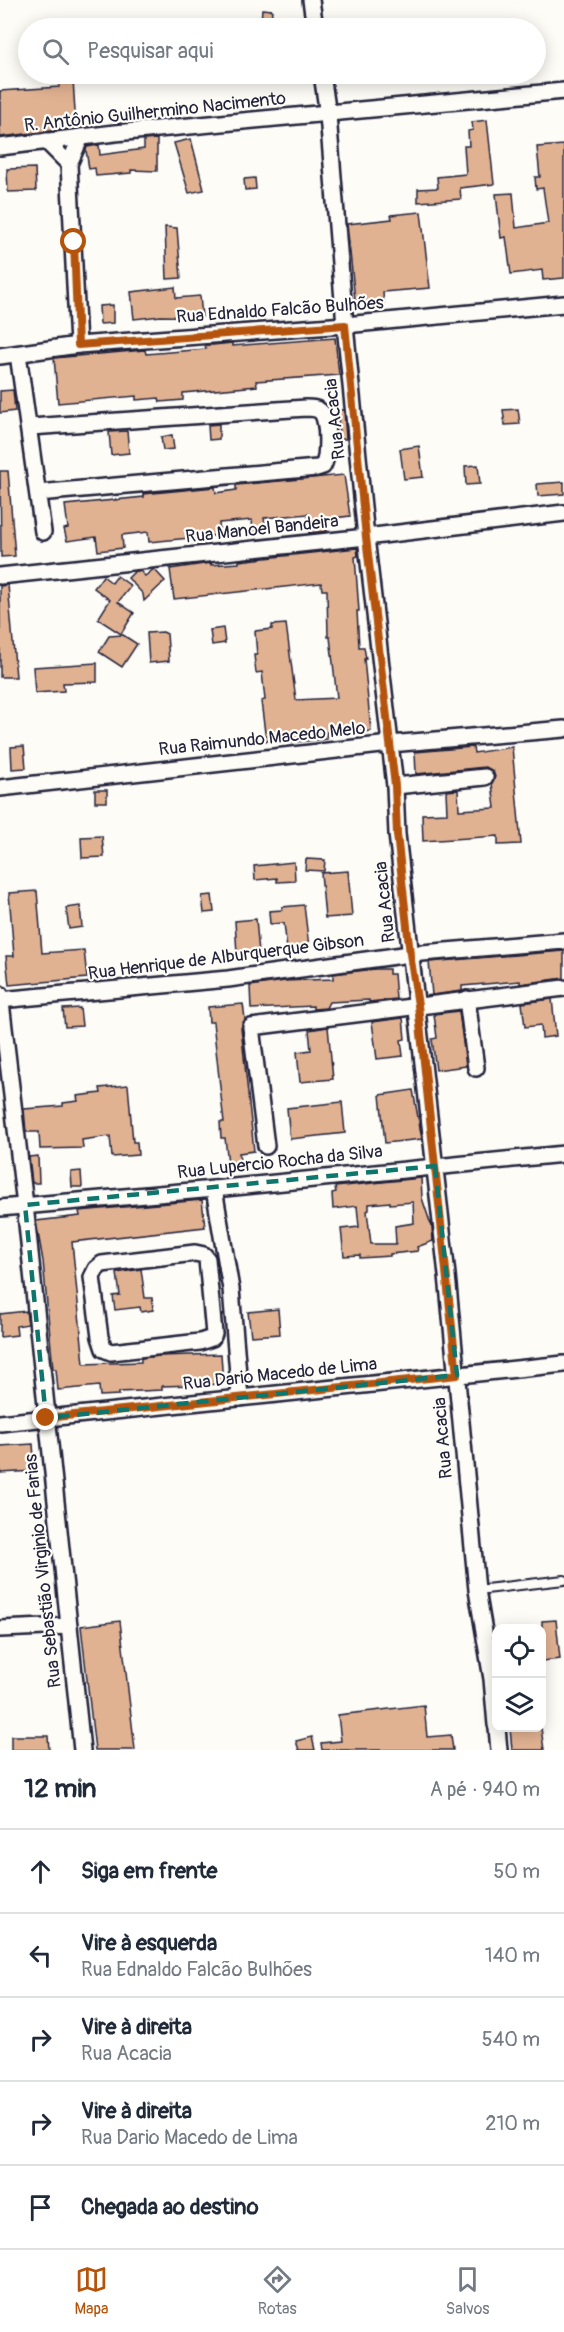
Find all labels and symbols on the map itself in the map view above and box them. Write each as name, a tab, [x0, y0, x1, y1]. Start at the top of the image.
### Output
street label: R. Antônio Guilhermino Nacimento	[23, 87, 287, 137]
route start	[60, 228, 86, 254]
street label: Rua Ednaldo Falcão Bulhões	[175, 291, 385, 329]
street label: Rua Acacia	[319, 377, 351, 461]
street label: Rua Manoel Bandeira	[184, 510, 340, 548]
street label: Rua Raimundo Macedo Melo	[157, 717, 367, 761]
street label: Rua Acacia	[369, 860, 401, 944]
street label: Rua Henrique de Alburquerque Gibson	[87, 929, 365, 985]
street label: Rua Lupercio Rocha da Silva	[176, 1140, 384, 1184]
street label: Rua Dario Macedo de Lima	[182, 1352, 378, 1396]
street label: Rua Acacia	[428, 1396, 458, 1480]
route end	[32, 1404, 58, 1430]
street label: Rua Sebastião Virginio de Farias	[19, 1453, 67, 1689]

